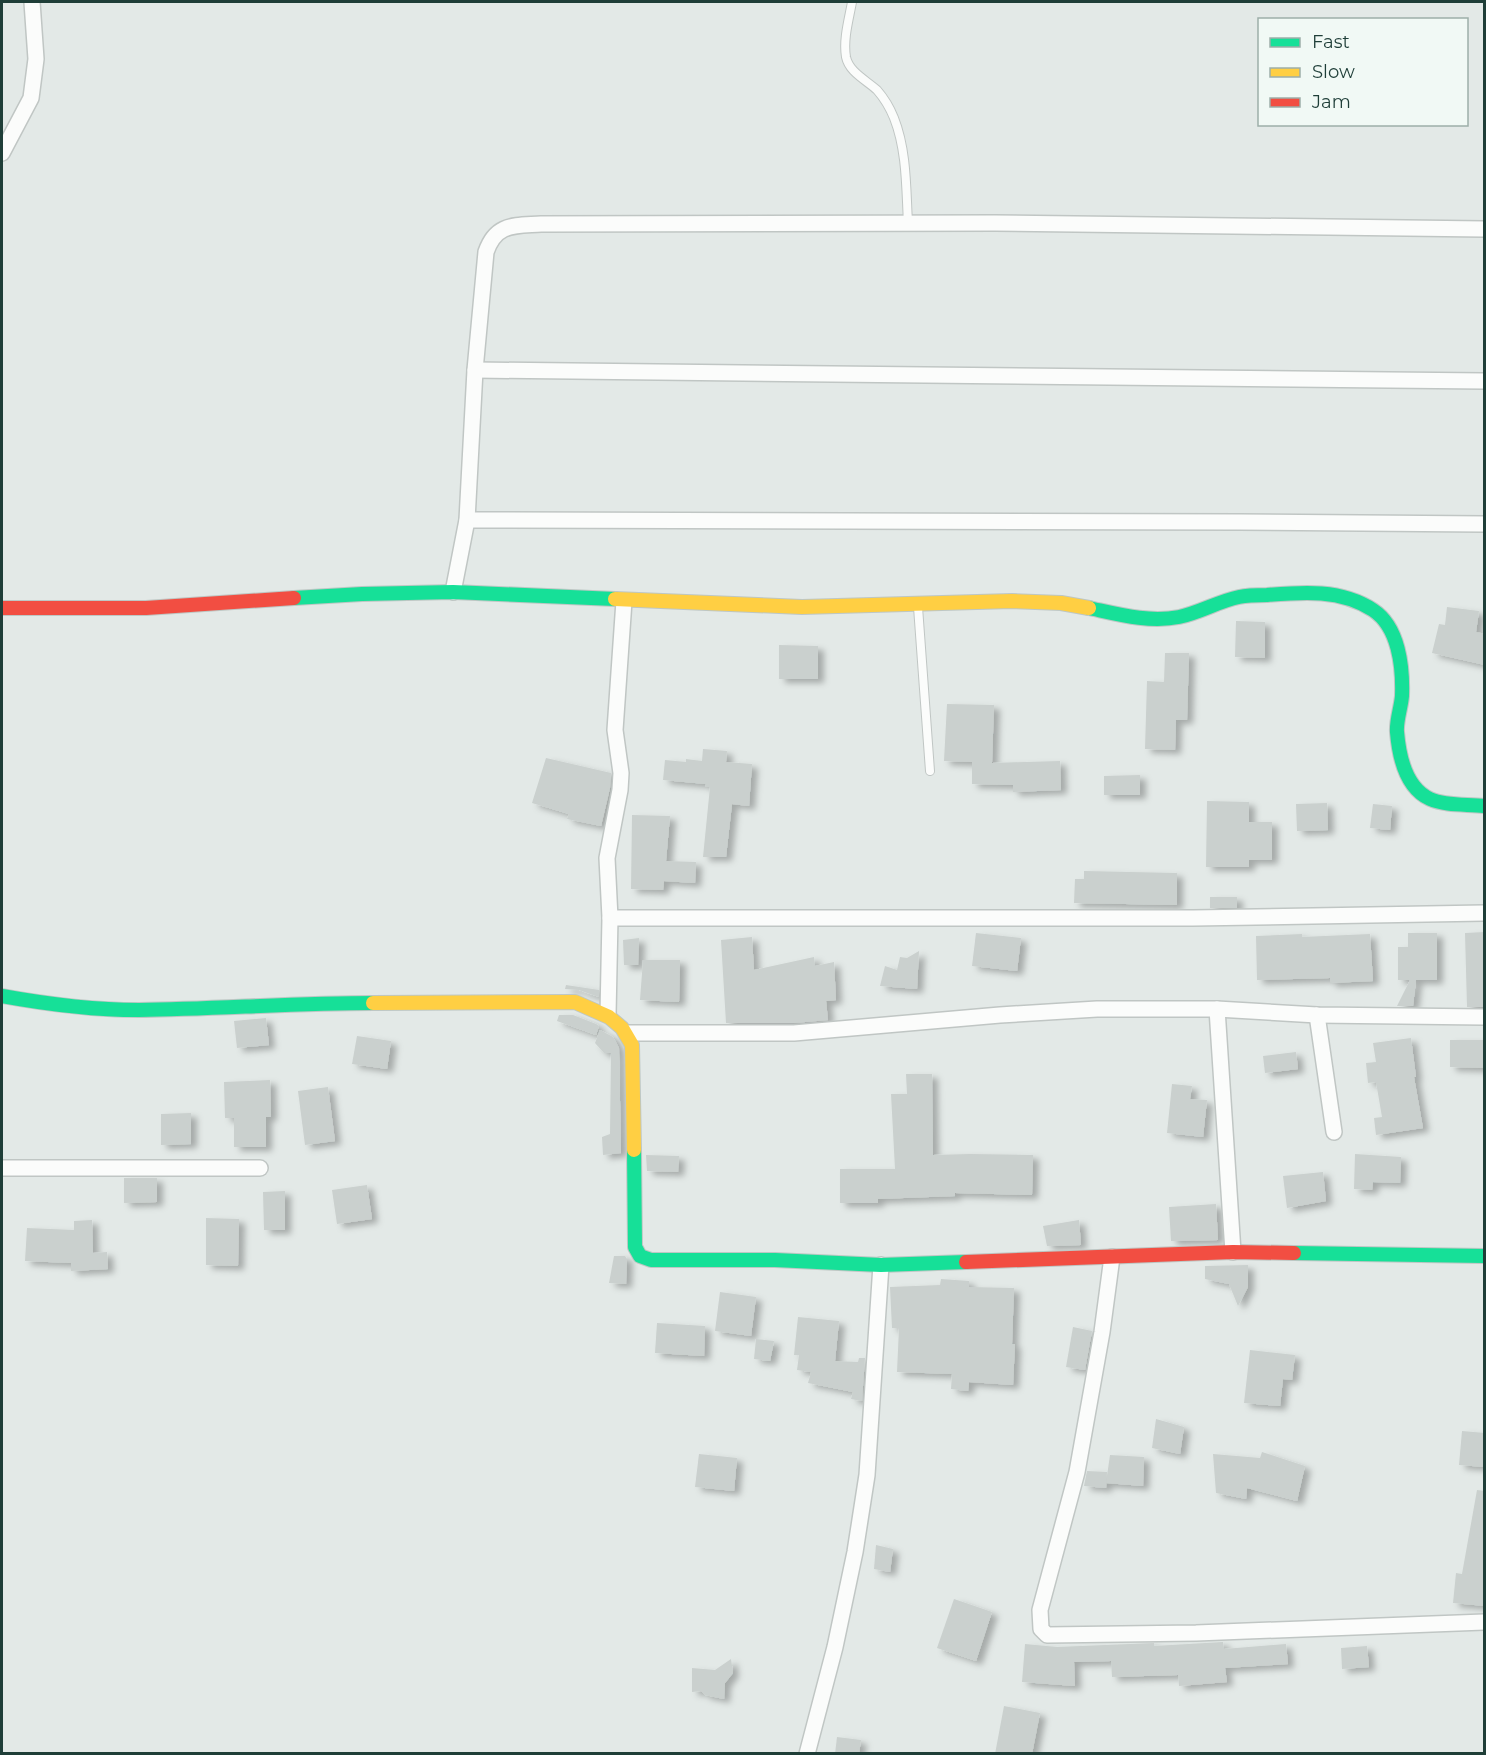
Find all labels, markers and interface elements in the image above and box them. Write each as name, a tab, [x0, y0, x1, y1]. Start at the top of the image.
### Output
legend	[1258, 18, 1468, 126]
text: Fast	[1312, 31, 1350, 53]
text: Slow	[1312, 61, 1355, 83]
text: Jam	[1311, 91, 1351, 113]

